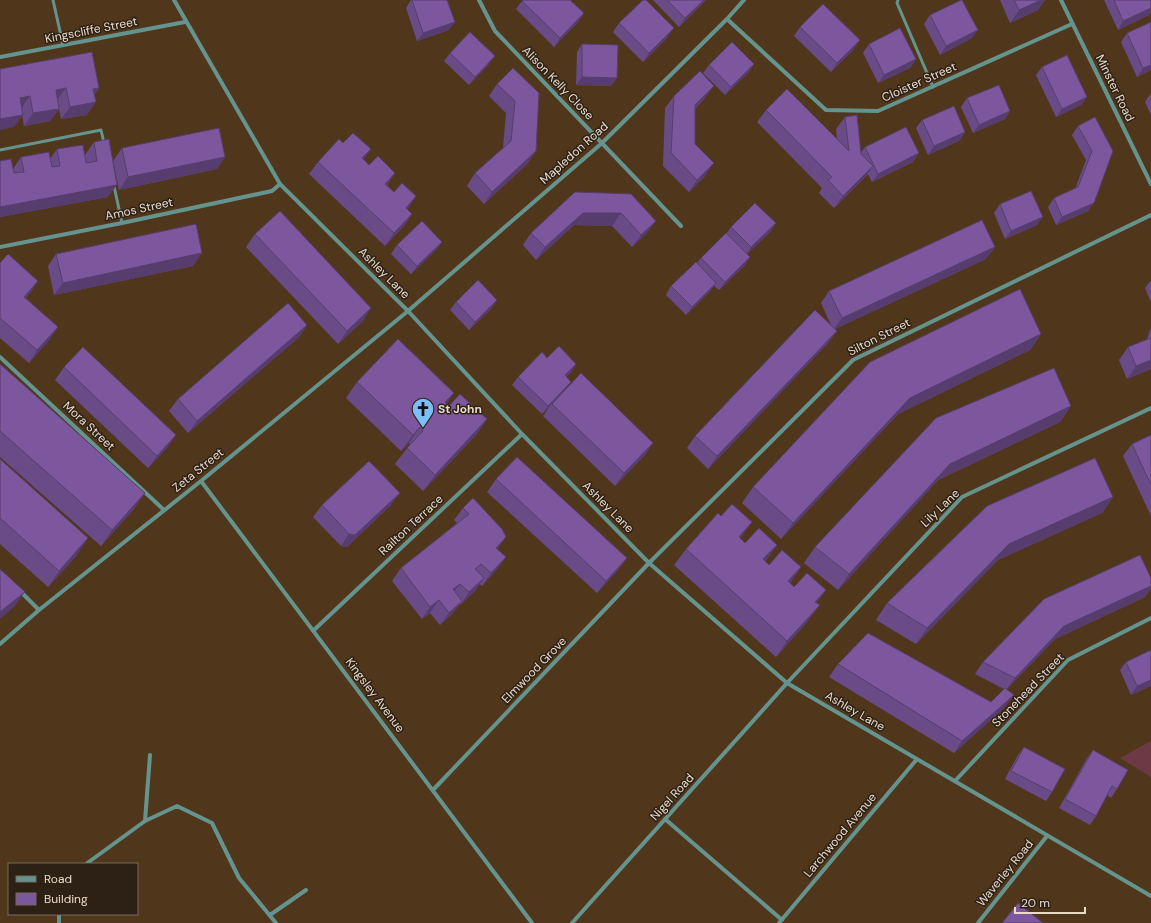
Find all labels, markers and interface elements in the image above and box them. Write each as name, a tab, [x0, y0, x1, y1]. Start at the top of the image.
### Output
street label: Kingscliffe Street	[43, 13, 139, 47]
street label: Alison Kelly Close	[519, 43, 597, 123]
street label: Minster Road	[1092, 52, 1138, 124]
street label: Cloister Street	[879, 58, 959, 106]
street label: Mapledon Road	[537, 118, 611, 188]
street label: Amos Street	[104, 194, 175, 224]
street label: Ashley Lane	[355, 244, 413, 302]
street label: Silton Street	[845, 314, 913, 360]
church icon: St John	[410, 396, 436, 429]
street label: Mora Street	[60, 398, 119, 454]
place label: St John	[438, 401, 482, 417]
street label: Zeta Street	[169, 444, 227, 496]
street label: Ashley Lane	[579, 478, 637, 536]
street label: Lily Lane	[917, 485, 963, 531]
street label: Railton Terrace	[375, 491, 447, 559]
street label: Elmwood Grove	[498, 633, 570, 707]
street label: Stonehead Street	[988, 649, 1068, 731]
street label: Kingsley Avenue	[342, 654, 408, 736]
street label: Ashley Lane	[822, 687, 888, 735]
street label: Nigel Road	[647, 770, 697, 824]
street label: Larchwood Avenue	[800, 789, 880, 881]
street label: Waverley Road	[973, 836, 1037, 910]
legend	[8, 863, 138, 915]
text: Road	[44, 871, 72, 887]
scale bar	[1015, 889, 1085, 915]
text: Building	[44, 891, 88, 907]
text: 20 m	[1021, 895, 1050, 911]

